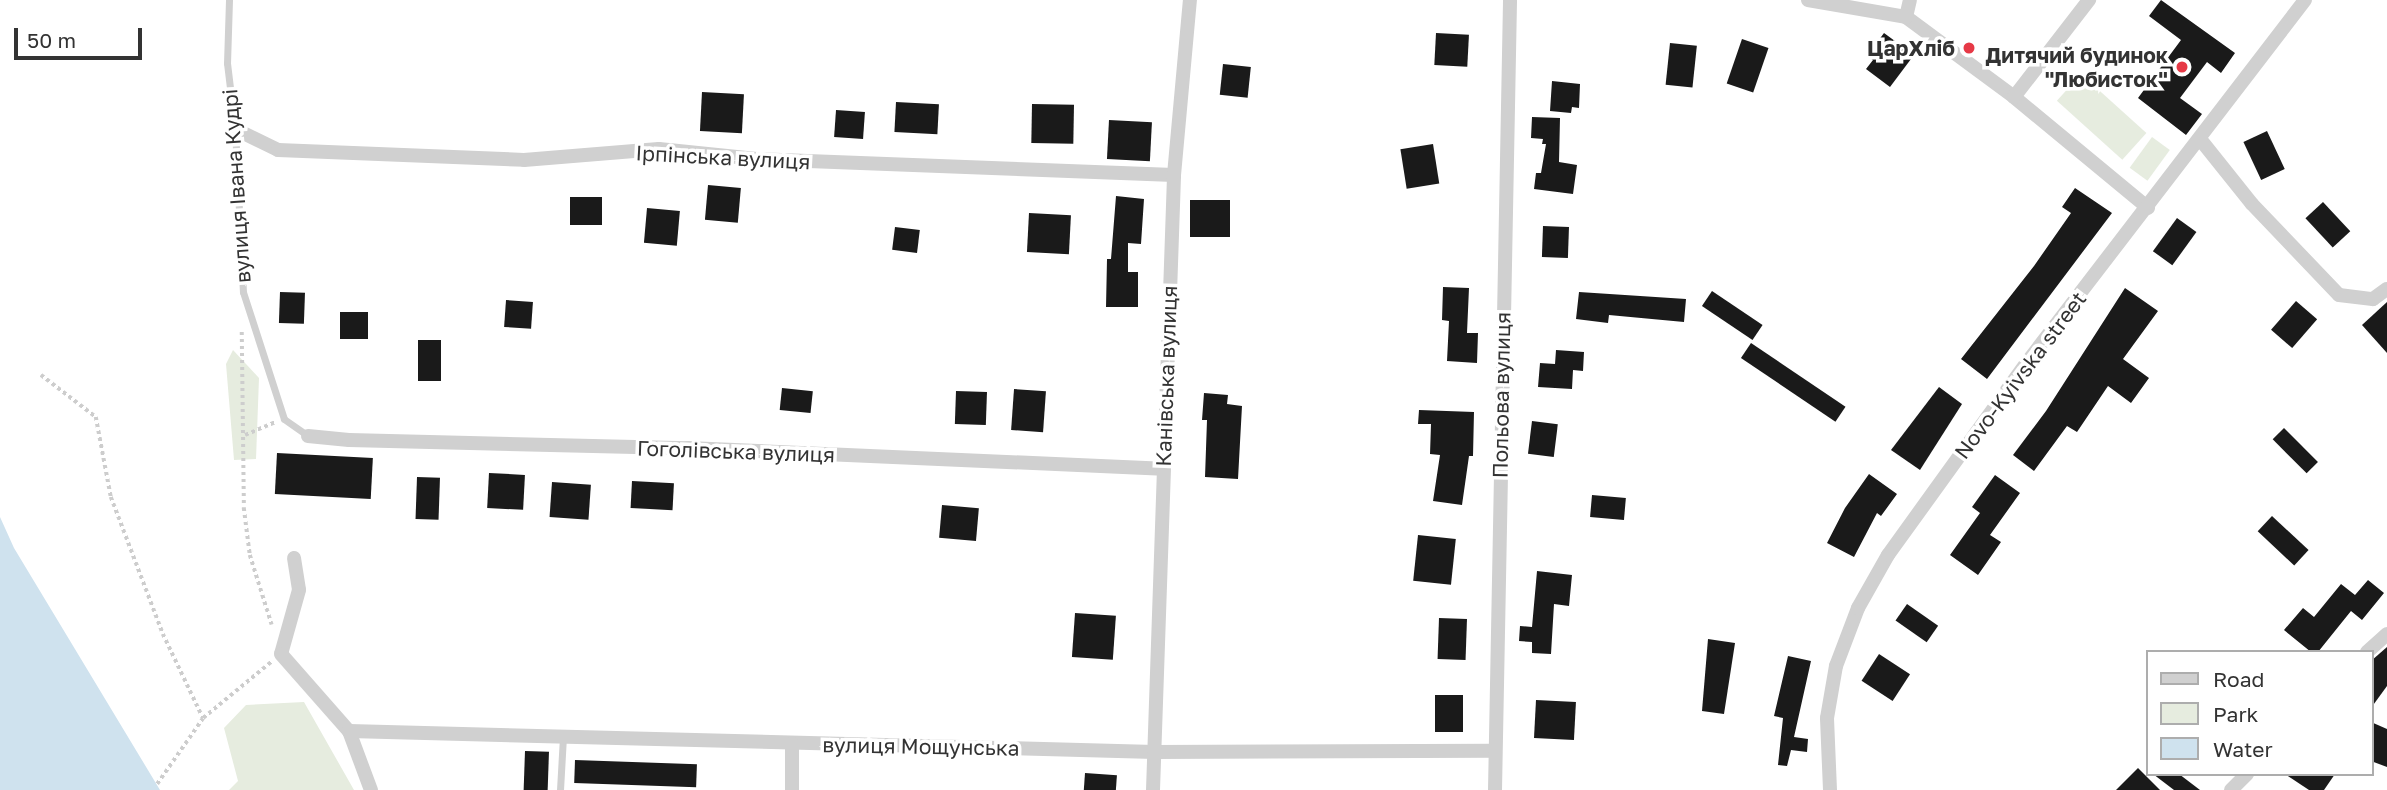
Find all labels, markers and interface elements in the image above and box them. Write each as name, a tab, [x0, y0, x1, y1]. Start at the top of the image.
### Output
scale bar	[18, 14, 145, 58]
text: 50 m	[27, 27, 76, 53]
place label: ЦарХліб	[1867, 35, 1955, 61]
marker: ЦарХліб	[1961, 40, 1977, 56]
place label: Дитячий будинок "Любисток"	[1986, 42, 2168, 92]
marker: Дитячий будинок "Любисток"	[2174, 59, 2190, 75]
street label: вулиця Івана Кудрі	[217, 88, 255, 284]
street label: Ірпінська вулиця	[635, 140, 811, 174]
street label: Канівська вулиця	[1150, 285, 1182, 467]
street label: Novo-Kyivska street	[1949, 286, 2091, 464]
street label: Польова вулиця	[1487, 312, 1515, 478]
street label: Гоголівська вулиця	[637, 435, 835, 467]
legend	[2146, 650, 2373, 776]
text: Road	[2213, 666, 2264, 692]
text: Park	[2213, 701, 2258, 727]
street label: вулиця Мощунська	[822, 732, 1020, 760]
text: Water	[2213, 736, 2273, 762]

